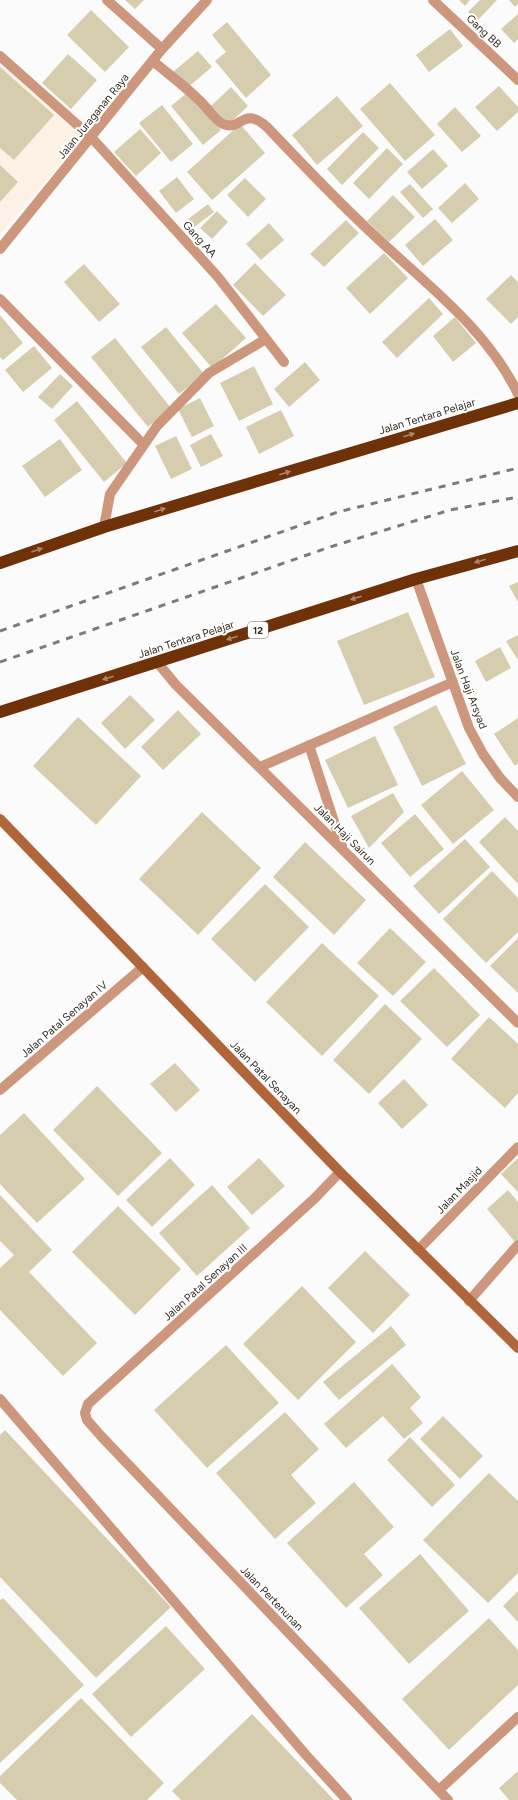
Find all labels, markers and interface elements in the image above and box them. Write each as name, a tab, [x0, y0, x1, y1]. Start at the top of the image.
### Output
street label: Gang BB	[464, 12, 504, 51]
street label: Jalan Juraganan Raya	[55, 71, 132, 161]
street label: Gang AA	[180, 219, 220, 261]
street label: Jalan Tentara Pelajar	[377, 396, 477, 437]
one-way arrow	[404, 432, 416, 438]
one-way arrow	[279, 470, 291, 476]
one-way arrow	[155, 507, 167, 513]
one-way arrow	[31, 547, 43, 553]
one-way arrow	[474, 558, 486, 564]
one-way arrow	[350, 596, 362, 602]
street label: Jalan Tentara Pelajar	[137, 618, 236, 661]
road number: 12	[248, 622, 268, 638]
one-way arrow	[226, 635, 238, 641]
street label: Jalan Haji Arsyad	[447, 648, 490, 731]
one-way arrow	[102, 675, 114, 681]
street label: Jalan Haji Sairun	[311, 801, 378, 868]
street label: Jalan Patal Senayan IV	[19, 978, 110, 1060]
street label: Jalan Patal Senayan	[227, 1038, 304, 1117]
street label: Jalan Masjid	[434, 1164, 485, 1217]
street label: Jalan Patal Senayan III	[161, 1241, 250, 1323]
street label: Jalan Pertenunan	[238, 1563, 306, 1633]

